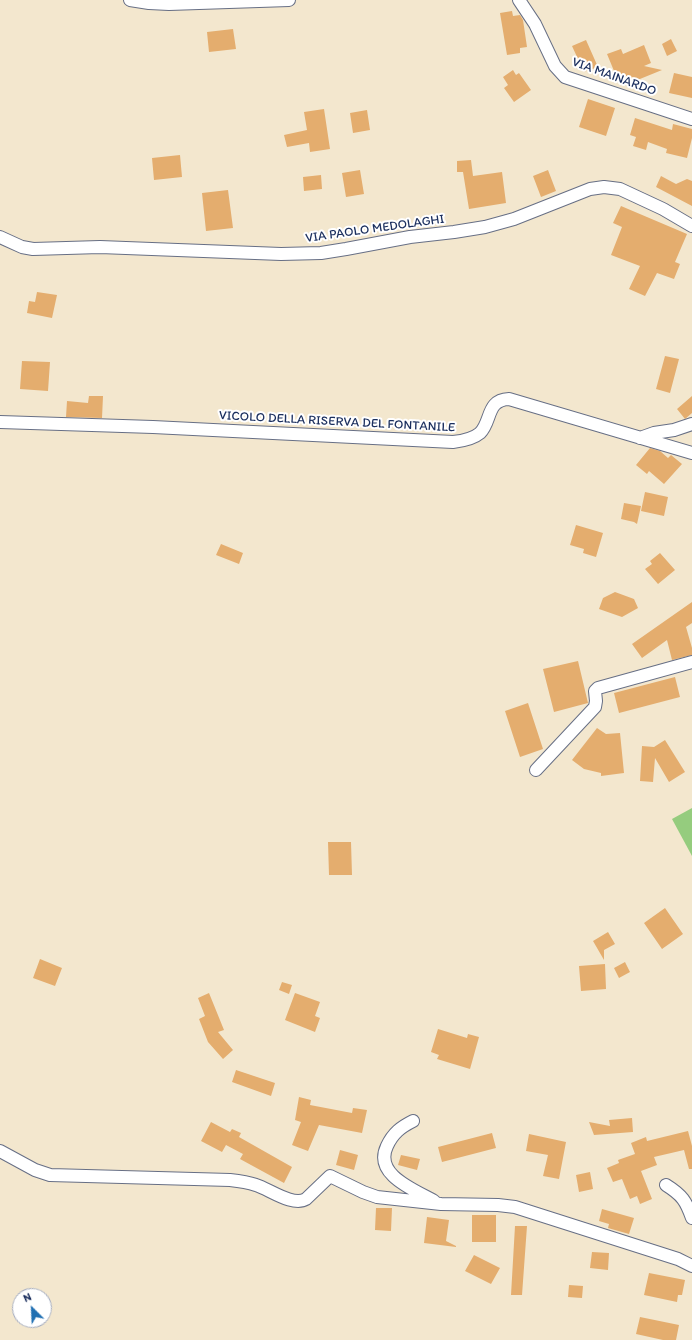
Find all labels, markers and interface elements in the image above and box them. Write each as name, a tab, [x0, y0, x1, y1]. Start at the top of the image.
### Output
street label: VIA MAINARDO	[570, 54, 658, 100]
street label: VIA PAOLO MEDOLAGHI	[305, 212, 445, 246]
street label: VICOLO DELLA RISERVA DEL FONTANILE	[219, 408, 455, 436]
north arrow	[12, 1288, 52, 1328]
text: N	[21, 1290, 33, 1305]

